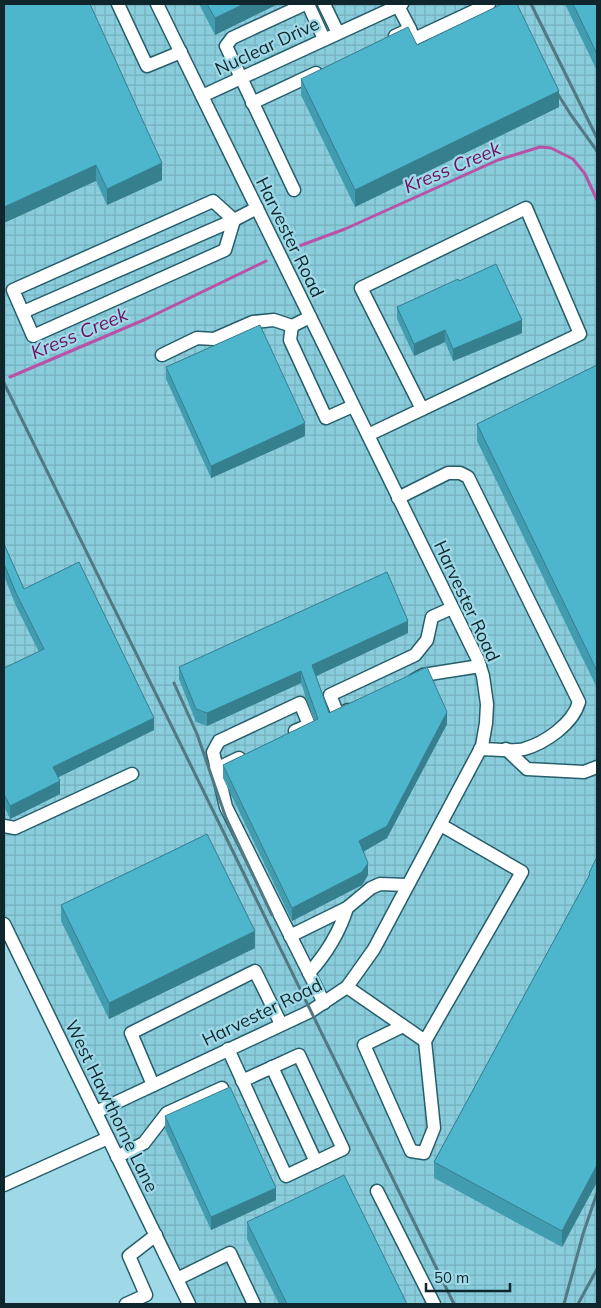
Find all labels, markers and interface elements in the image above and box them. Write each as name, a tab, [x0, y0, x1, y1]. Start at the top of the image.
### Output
street label: Nuclear Drive	[211, 12, 323, 80]
water label: Kress Creek	[400, 135, 505, 198]
street label: Harvester Road	[251, 173, 329, 301]
water label: Kress Creek	[27, 301, 132, 364]
street label: Harvester Road	[429, 537, 505, 665]
street label: Harvester Road	[198, 973, 326, 1051]
street label: West Hawthorne Lane	[60, 1016, 164, 1196]
scale bar	[426, 1260, 510, 1292]
text: 50 m	[434, 1268, 469, 1287]

